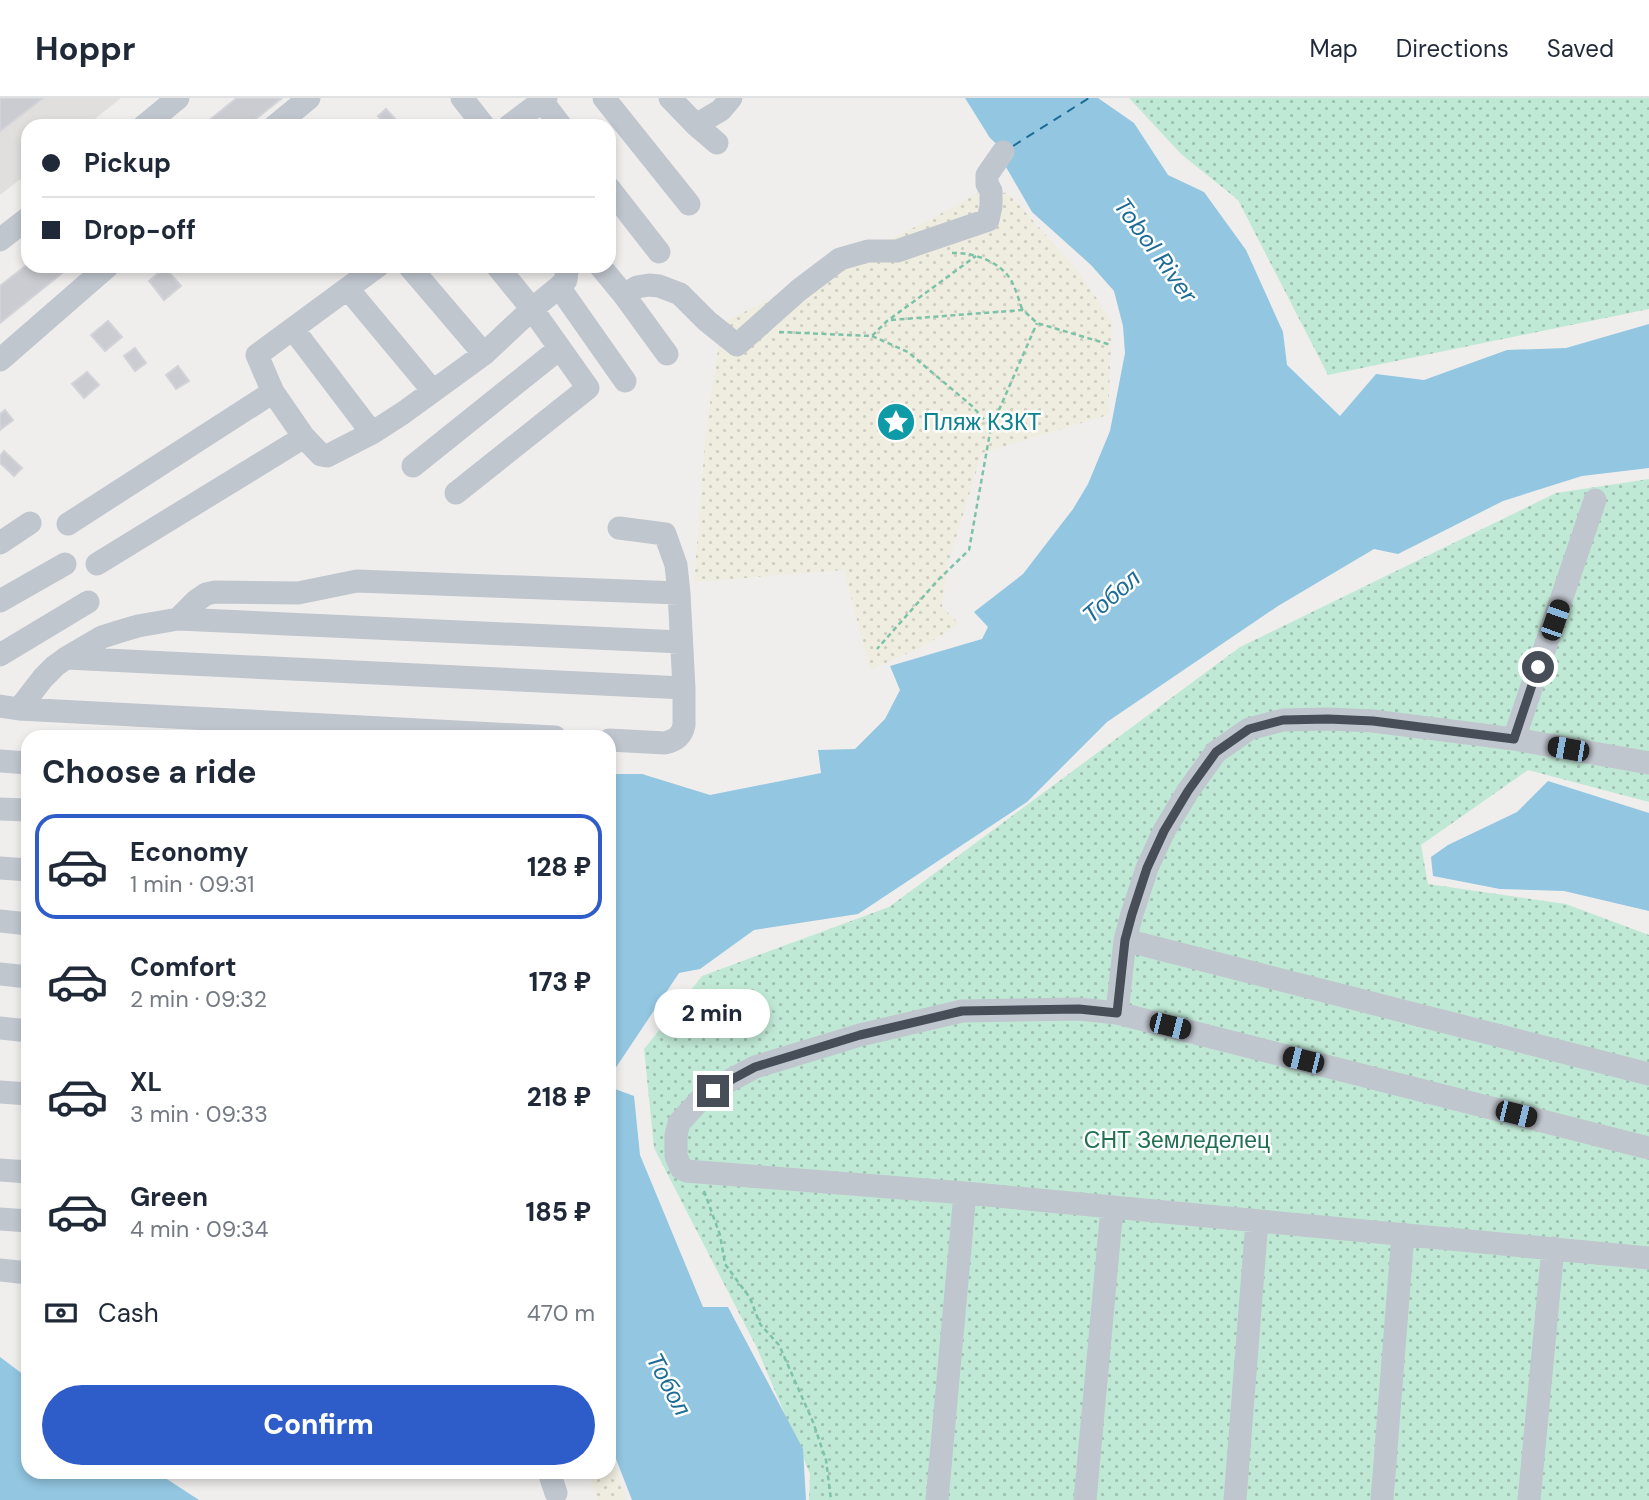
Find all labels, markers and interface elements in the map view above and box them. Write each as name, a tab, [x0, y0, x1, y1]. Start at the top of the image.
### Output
text: Hoppr	[35, 27, 135, 70]
text: Map	[1310, 33, 1358, 64]
text: Directions	[1396, 33, 1509, 64]
text: Saved	[1547, 33, 1614, 64]
text: Pickup	[84, 146, 171, 180]
water label: Tobol River	[1107, 191, 1205, 310]
text: Drop-off	[84, 213, 196, 247]
place icon: Пляж КЗКТ	[875, 401, 917, 443]
place label: Пляж КЗКТ	[923, 407, 1041, 437]
water label: Тобол	[1076, 562, 1147, 630]
car	[1539, 597, 1572, 643]
route start	[1522, 651, 1554, 683]
car	[1546, 735, 1591, 763]
text: Choose a ride	[42, 751, 257, 793]
icon: car	[46, 835, 109, 898]
text: Economy	[130, 835, 248, 869]
text: 128 ₽	[527, 850, 591, 884]
text: 1 min · 09:31	[130, 869, 255, 899]
icon: car	[46, 950, 109, 1013]
text: Comfort	[130, 950, 236, 984]
text: 173 ₽	[529, 965, 591, 999]
text: 2 min · 09:32	[130, 984, 267, 1014]
callout: 2 min	[655, 990, 771, 1038]
text: 2 min	[681, 998, 743, 1028]
car	[1148, 1011, 1193, 1041]
car	[1281, 1045, 1326, 1075]
icon: car	[46, 1065, 109, 1128]
text: XL	[130, 1065, 162, 1099]
route end	[697, 1075, 729, 1107]
text: 218 ₽	[527, 1080, 591, 1114]
text: 3 min · 09:33	[130, 1099, 268, 1129]
car	[1494, 1099, 1539, 1129]
park label: СНТ Земледелец	[1084, 1125, 1270, 1155]
icon: car	[46, 1180, 109, 1243]
text: Green	[130, 1180, 208, 1214]
text: 185 ₽	[526, 1195, 591, 1229]
text: 4 min · 09:34	[130, 1214, 268, 1244]
icon: cash	[42, 1294, 80, 1332]
text: Cash	[98, 1296, 159, 1330]
text: 470 m	[527, 1298, 595, 1328]
water label: Тобол	[640, 1347, 699, 1421]
button: Confirm	[42, 1385, 595, 1465]

